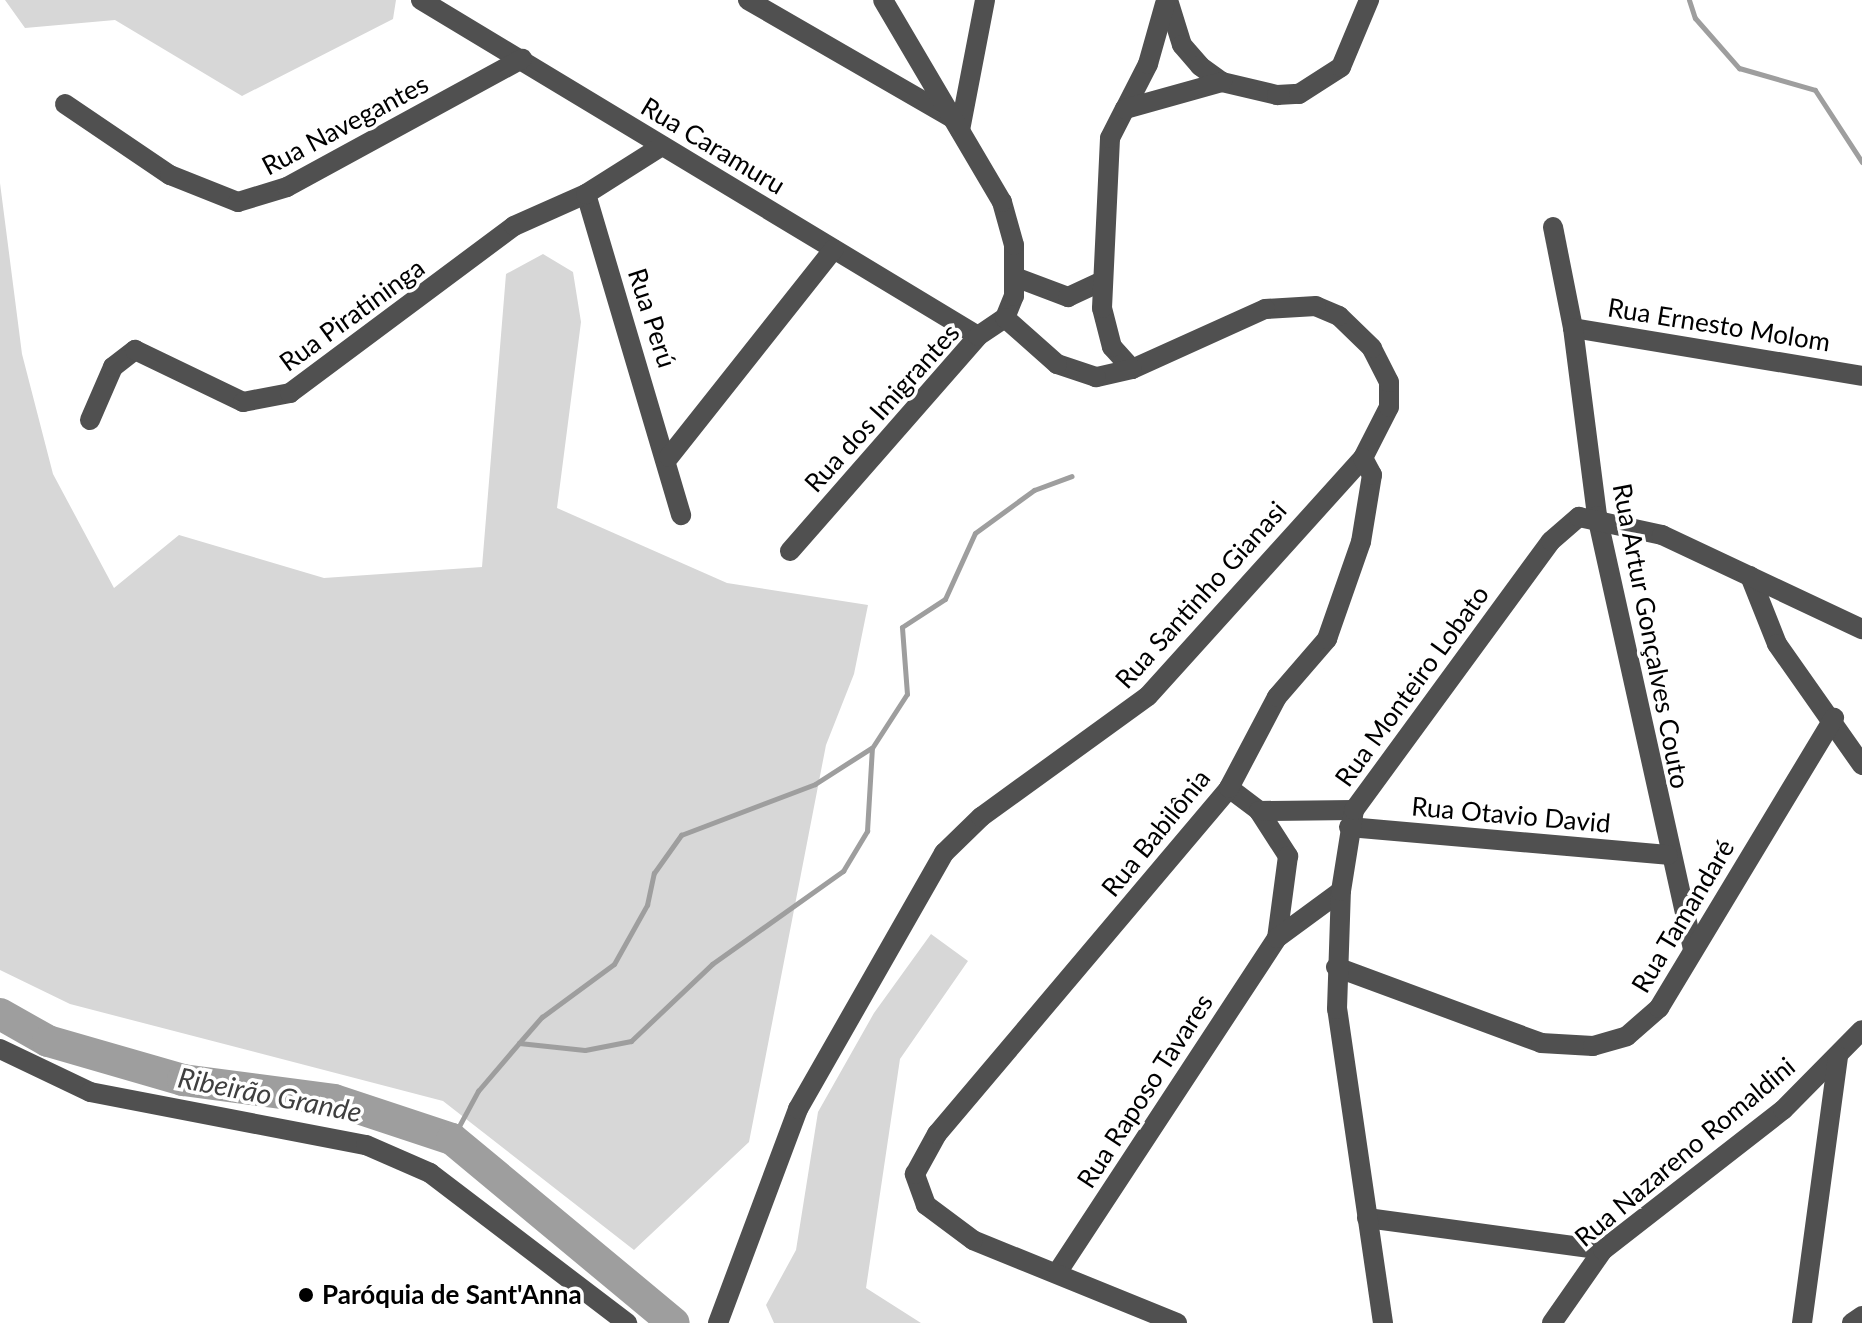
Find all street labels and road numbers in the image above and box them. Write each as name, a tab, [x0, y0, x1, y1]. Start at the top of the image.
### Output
street label: Rua Navegantes	[257, 68, 433, 182]
street label: Rua Caramuru	[635, 91, 791, 201]
street label: Rua Piratininga	[274, 252, 430, 378]
street label: Rua Perú	[621, 264, 683, 372]
street label: Rua Ernesto Molom	[1606, 292, 1832, 358]
street label: Rua dos Imigrantes	[798, 317, 966, 499]
street label: Rua Artur Gonçalves Couto	[1606, 480, 1696, 792]
street label: Rua Santinho Gianasi	[1109, 495, 1293, 695]
street label: Rua Monteiro Lobato	[1329, 579, 1495, 793]
street label: Rua Babilônia	[1095, 763, 1217, 903]
street label: Rua Otavio David	[1410, 791, 1612, 839]
street label: Rua Tamandaré	[1625, 833, 1741, 999]
street label: Rua Raposo Tavares	[1070, 988, 1220, 1194]
street label: Rua Nazareno Romaldini	[1569, 1051, 1801, 1253]

